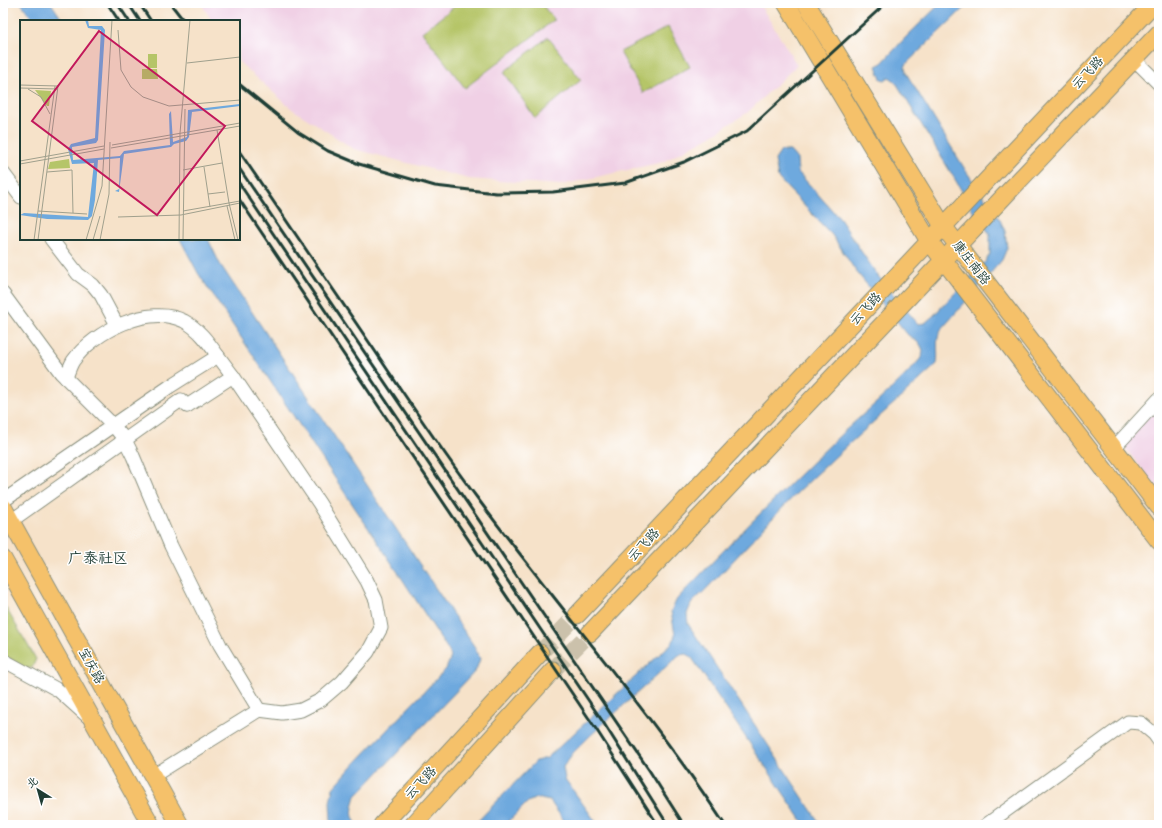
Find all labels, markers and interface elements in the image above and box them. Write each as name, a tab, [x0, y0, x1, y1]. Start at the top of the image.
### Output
inset map	[20, 20, 240, 240]
street label: 云飞路	[1067, 52, 1109, 94]
street label: 康庄南路	[947, 236, 995, 290]
street label: 云飞路	[845, 288, 887, 330]
street label: 云飞路	[623, 524, 665, 566]
district label: 广泰社区	[68, 547, 128, 571]
street label: 宝庆路	[72, 644, 110, 688]
street label: 云飞路	[400, 762, 442, 804]
north arrow	[18, 770, 58, 810]
text: 北	[23, 772, 42, 793]

